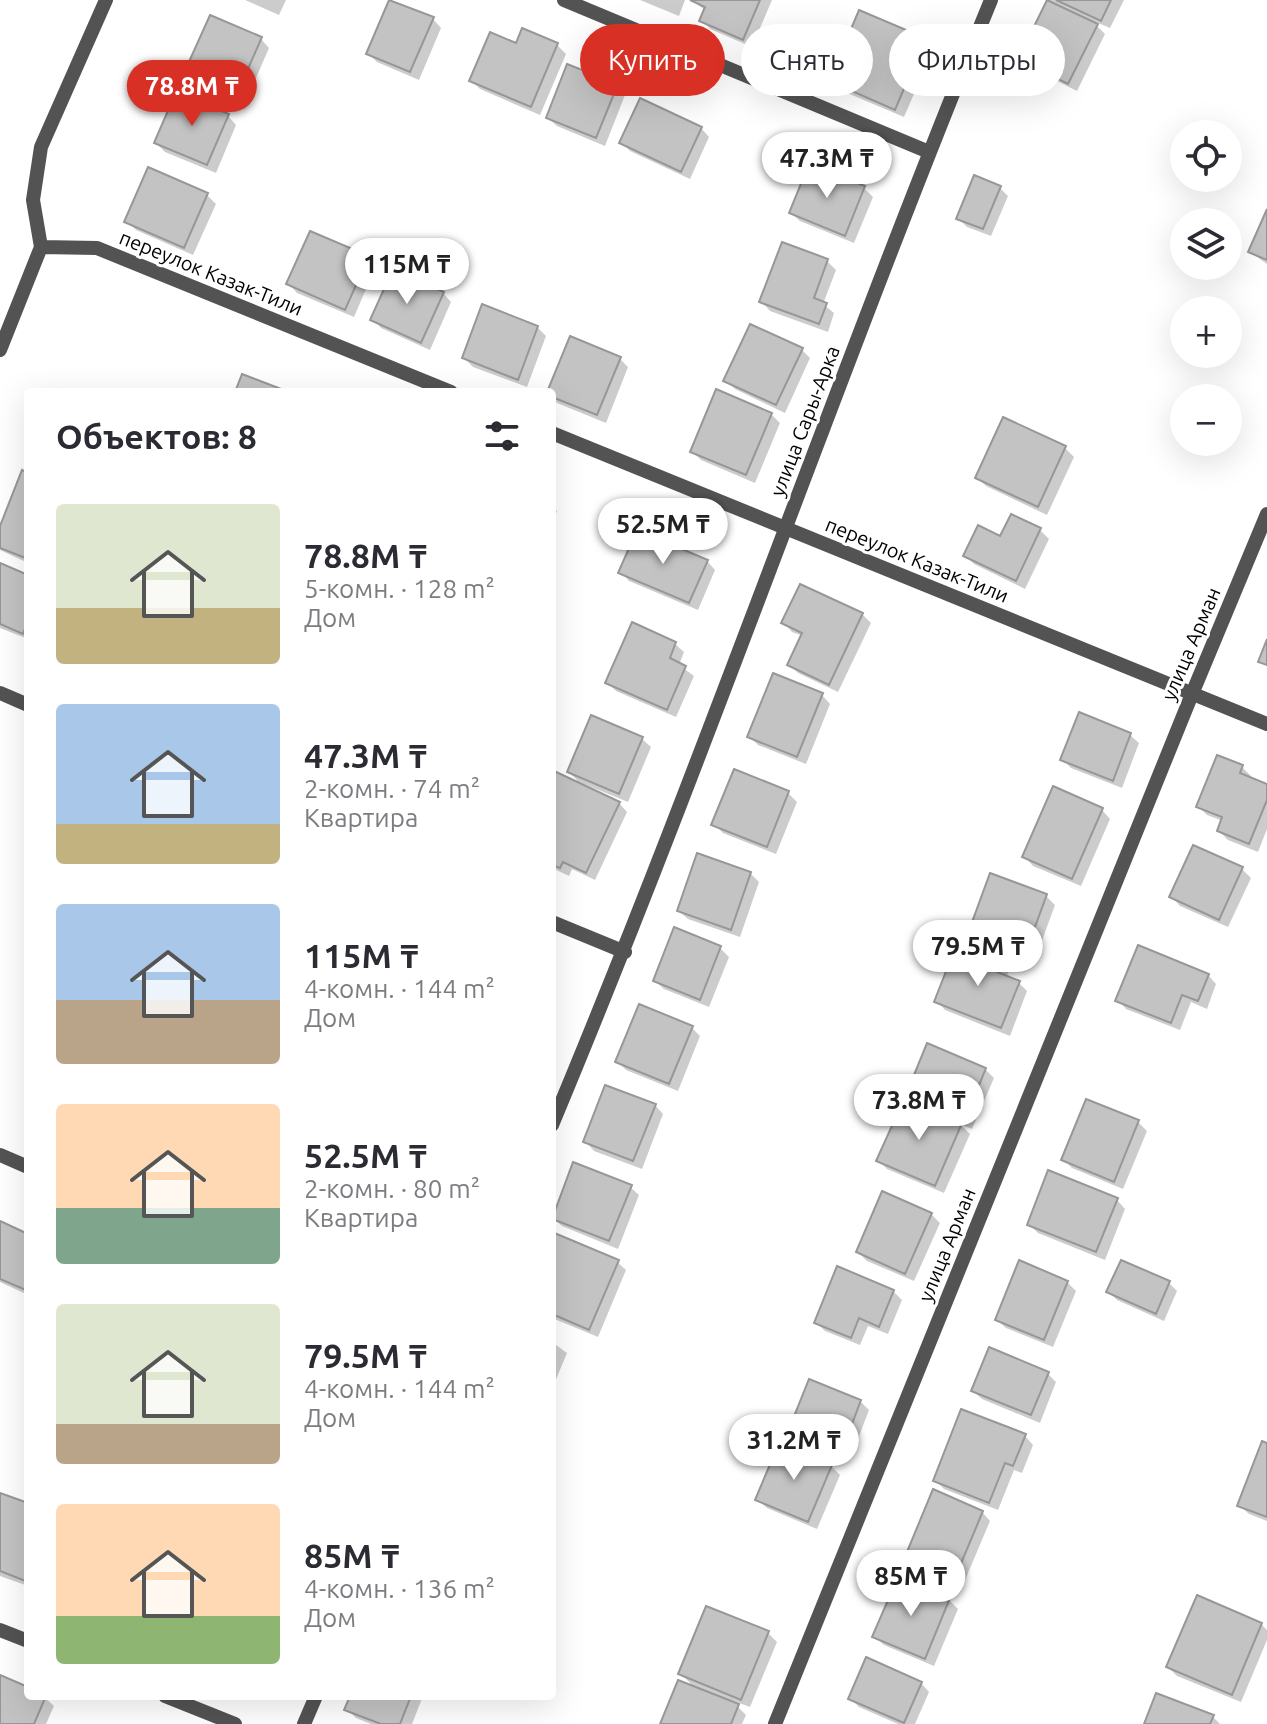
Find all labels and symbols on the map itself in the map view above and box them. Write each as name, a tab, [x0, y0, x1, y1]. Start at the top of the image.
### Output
pin: 78.8M ₸	[118, 60, 266, 128]
pin: 47.3M ₸	[753, 132, 901, 200]
street label: переулок Казак-Тили	[116, 225, 306, 320]
pin: 115M ₸	[342, 238, 472, 306]
street label: улица Сары-Арка	[765, 342, 844, 499]
pin: 52.5M ₸	[589, 498, 737, 566]
street label: переулок Казак-Тили	[822, 512, 1012, 607]
street label: улица Арман	[1156, 584, 1225, 704]
pin: 79.5M ₸	[904, 920, 1052, 988]
pin: 73.8M ₸	[845, 1074, 993, 1142]
street label: улица Арман	[913, 1185, 980, 1305]
pin: 31.2M ₸	[720, 1414, 868, 1482]
pin: 85M ₸	[855, 1550, 967, 1618]

